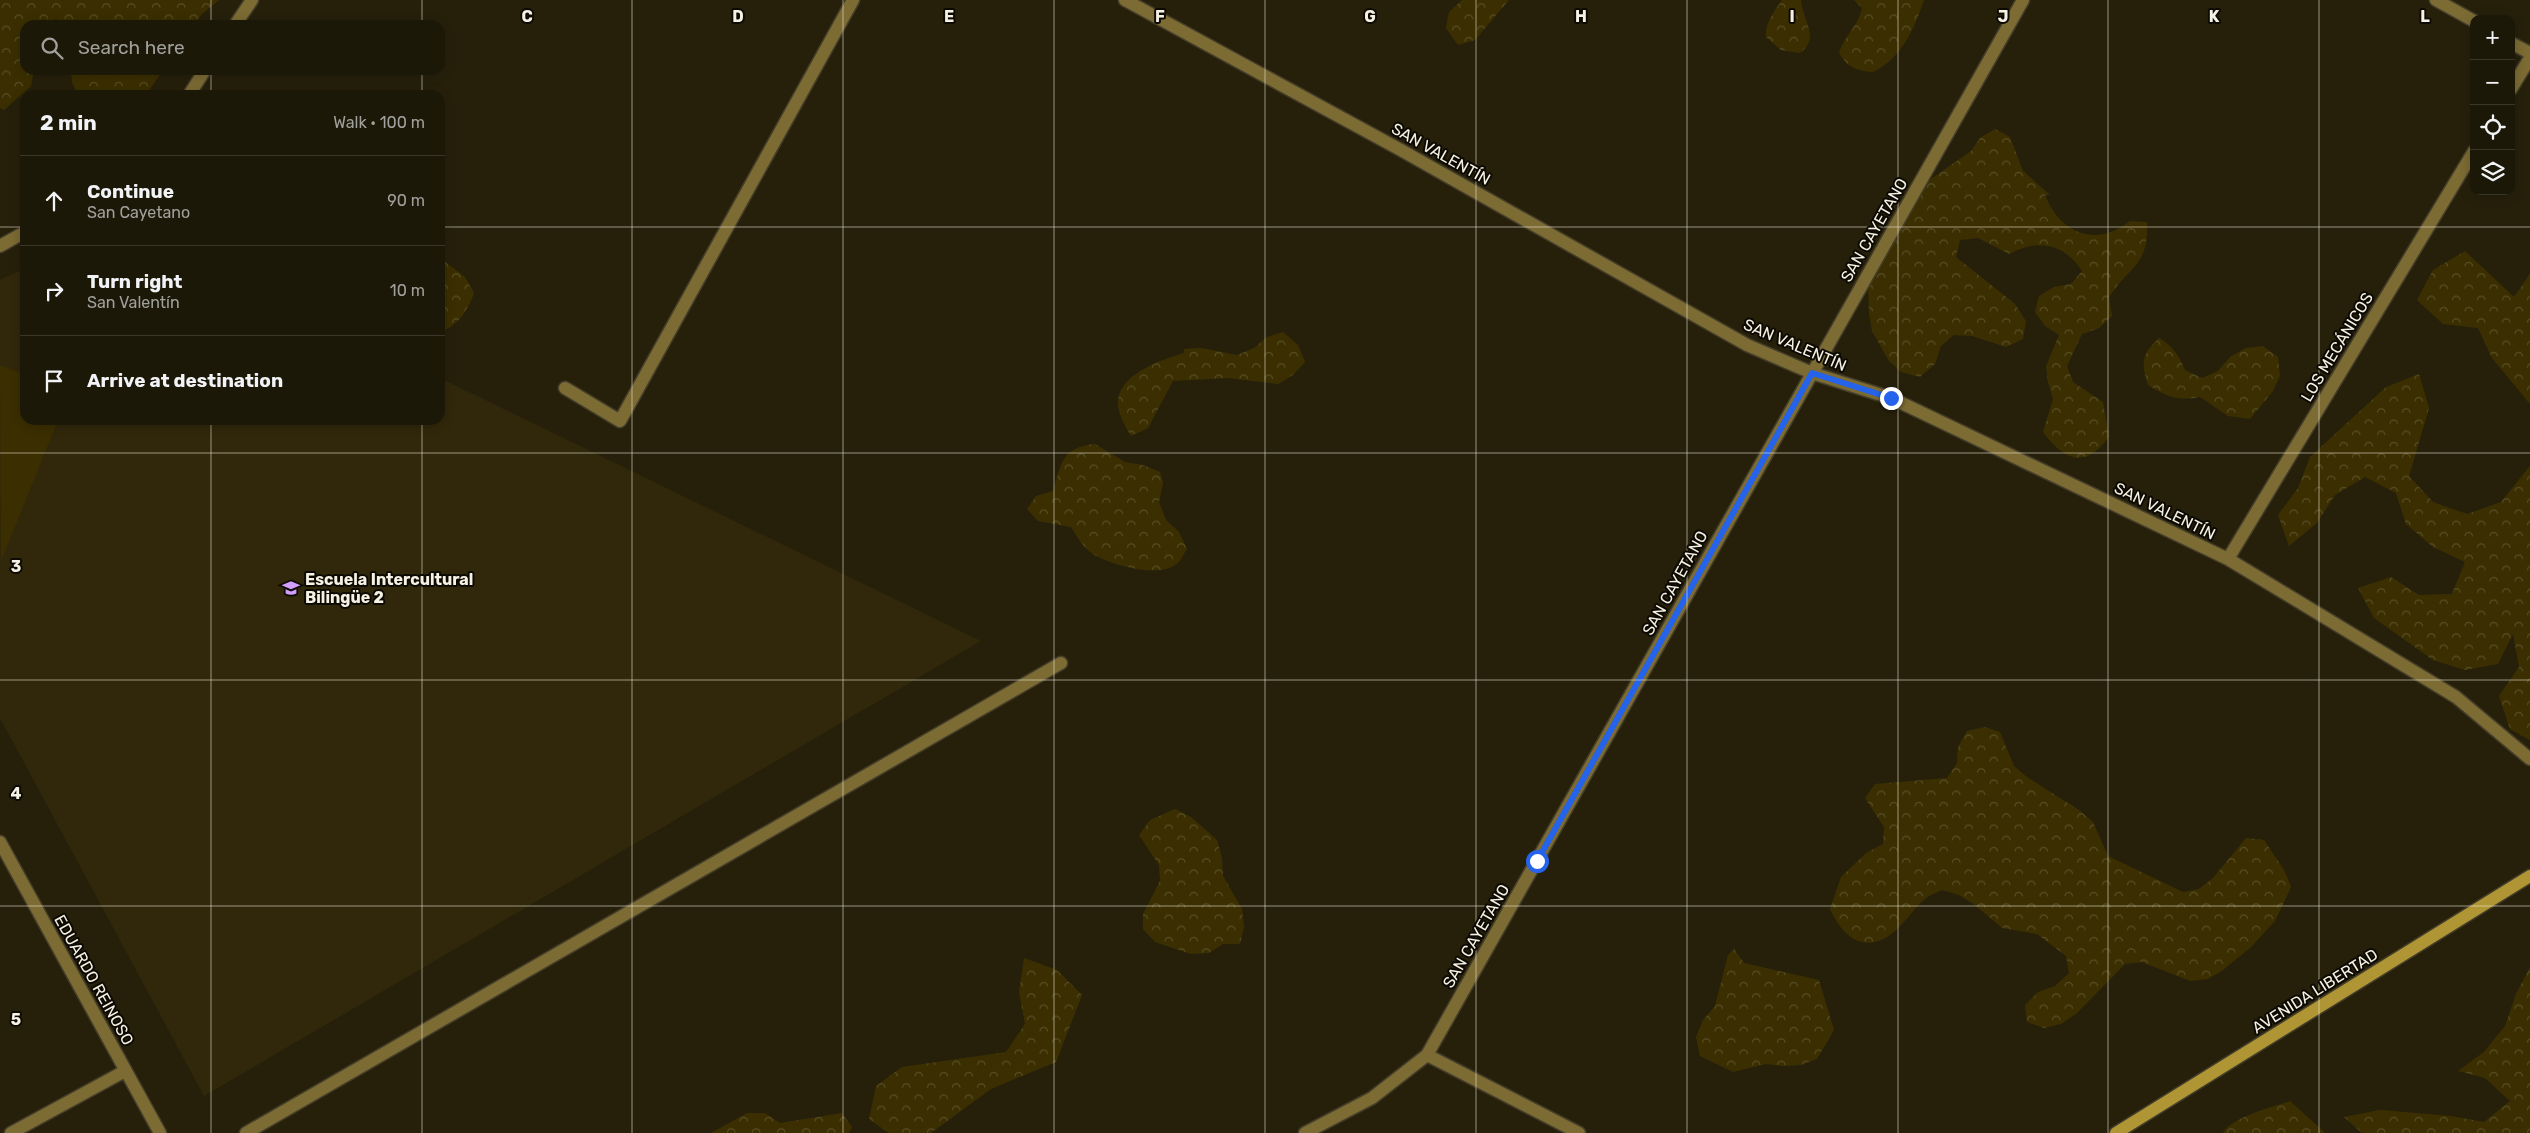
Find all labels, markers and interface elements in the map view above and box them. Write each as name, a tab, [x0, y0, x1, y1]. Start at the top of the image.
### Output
text: C	[521, 7, 533, 26]
text: D	[732, 7, 744, 26]
text: E	[944, 7, 954, 26]
text: F	[1155, 7, 1165, 26]
text: G	[1364, 7, 1376, 26]
text: H	[1575, 7, 1587, 26]
text: I	[1789, 7, 1795, 26]
text: J	[1998, 7, 2008, 26]
text: K	[2209, 7, 2220, 26]
text: L	[2420, 7, 2430, 26]
map controls	[2470, 15, 2515, 195]
button: +	[2470, 15, 2515, 60]
search box	[20, 20, 445, 75]
icon: search	[38, 34, 66, 62]
text: Search here	[78, 36, 185, 59]
button: −	[2470, 60, 2515, 105]
button: locate	[2470, 105, 2515, 150]
text: 2 min	[40, 110, 97, 135]
text: Walk · 100 m	[333, 113, 425, 132]
street label: SAN VALENTÍN	[1388, 119, 1494, 189]
button: layers	[2470, 150, 2515, 195]
street label: SAN CAYETANO	[1837, 175, 1911, 285]
text: Continue	[87, 180, 174, 203]
icon: ahead	[40, 187, 68, 215]
text: 90 m	[387, 191, 425, 210]
text: San Cayetano	[87, 203, 190, 222]
text: Turn right	[87, 270, 182, 293]
icon: right	[40, 277, 68, 305]
text: 10 m	[390, 281, 425, 300]
street label: LOS MECÁNICOS	[2297, 289, 2377, 405]
text: San Valentín	[87, 293, 180, 312]
street label: SAN VALENTÍN	[1741, 315, 1849, 375]
icon: arrive	[40, 367, 68, 395]
text: Arrive at destination	[87, 369, 283, 392]
route end	[1880, 387, 1903, 410]
street label: SAN VALENTÍN	[2111, 478, 2219, 544]
street label: SAN CAYETANO	[1638, 527, 1712, 639]
text: 3	[11, 557, 21, 576]
place label: Escuela Intercultural Bilingüe 2	[305, 570, 473, 607]
school or university icon: Escuela Intercultural Bilingüe 2	[281, 578, 301, 598]
text: 4	[11, 784, 22, 803]
route start	[1526, 850, 1549, 873]
street label: SAN CAYETANO	[1439, 881, 1513, 991]
street label: EDUARDO REINOSO	[50, 912, 138, 1048]
street label: AVENIDA LIBERTAD	[2249, 945, 2381, 1037]
text: 5	[11, 1010, 21, 1029]

